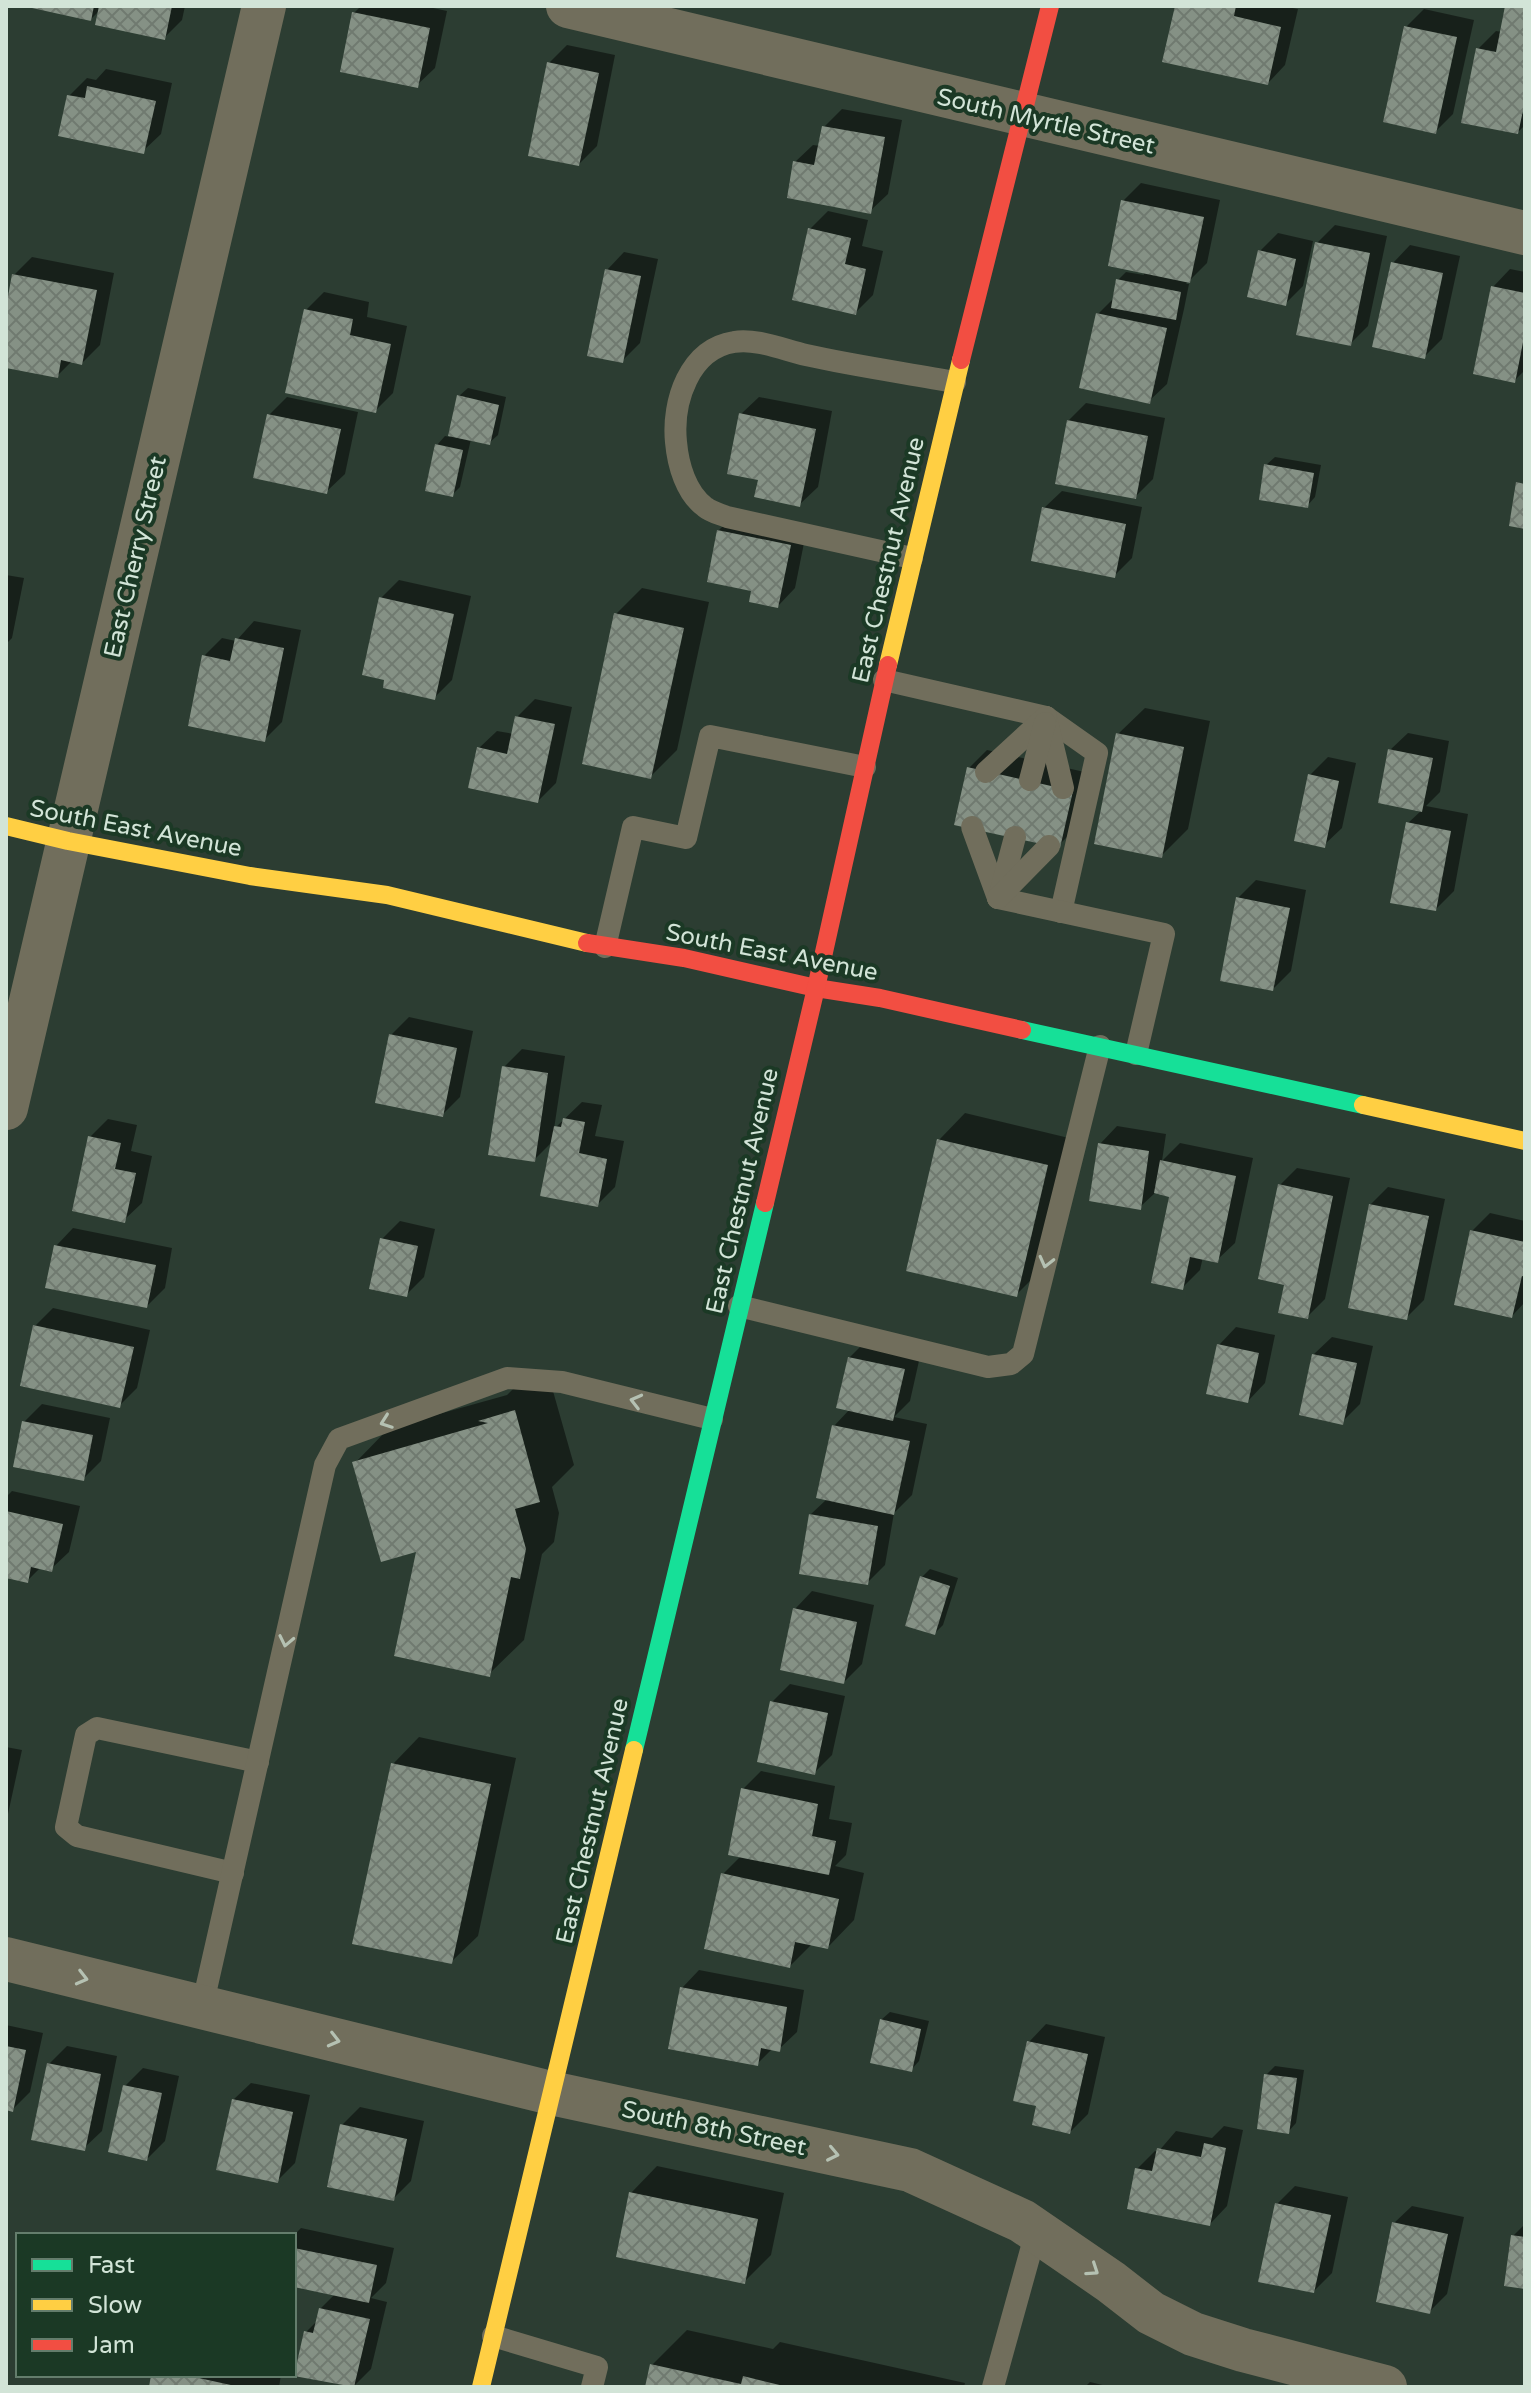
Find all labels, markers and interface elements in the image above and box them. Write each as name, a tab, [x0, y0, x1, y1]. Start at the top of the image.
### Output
street label: South Myrtle Street	[934, 82, 1158, 161]
street label: East Chestnut Avenue	[846, 434, 931, 686]
street label: East Cherry Street	[98, 453, 173, 661]
street label: South East Avenue	[27, 794, 244, 863]
street label: South East Avenue	[663, 918, 880, 987]
street label: East Chestnut Avenue	[700, 1065, 785, 1317]
one-way arrow	[1038, 1254, 1055, 1268]
one-way arrow	[630, 1393, 644, 1410]
one-way arrow	[380, 1412, 394, 1429]
one-way arrow	[278, 1633, 295, 1647]
street label: East Chestnut Avenue	[550, 1695, 635, 1947]
one-way arrow	[74, 1968, 88, 1985]
one-way arrow	[327, 2030, 341, 2047]
street label: South 8th Street	[619, 2095, 809, 2162]
one-way arrow	[826, 2145, 840, 2162]
legend	[16, 2233, 296, 2377]
text: Fast	[88, 2251, 135, 2280]
one-way arrow	[1085, 2260, 1099, 2275]
text: Slow	[88, 2291, 142, 2320]
text: Jam	[88, 2331, 135, 2360]

